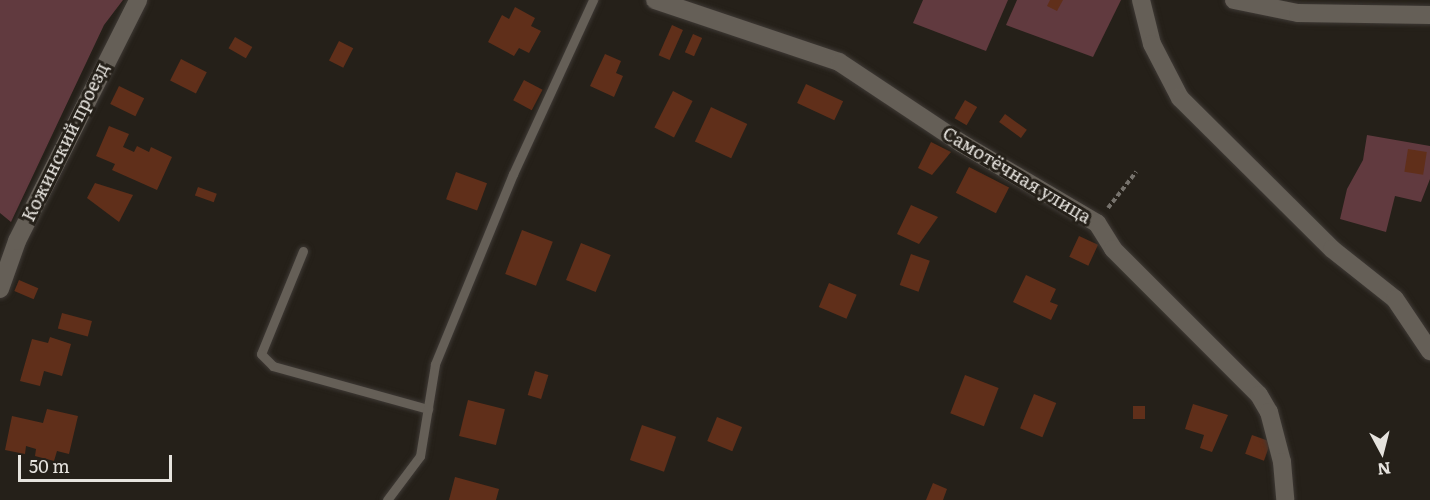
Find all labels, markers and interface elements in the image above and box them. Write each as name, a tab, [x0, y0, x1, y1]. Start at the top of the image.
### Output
street label: Кожинский проезд	[17, 59, 113, 225]
street label: Самотёчная улица	[939, 122, 1095, 228]
north arrow	[1352, 422, 1412, 482]
scale bar	[21, 443, 176, 481]
text: 50 m	[29, 452, 70, 479]
text: N	[1376, 457, 1392, 483]

